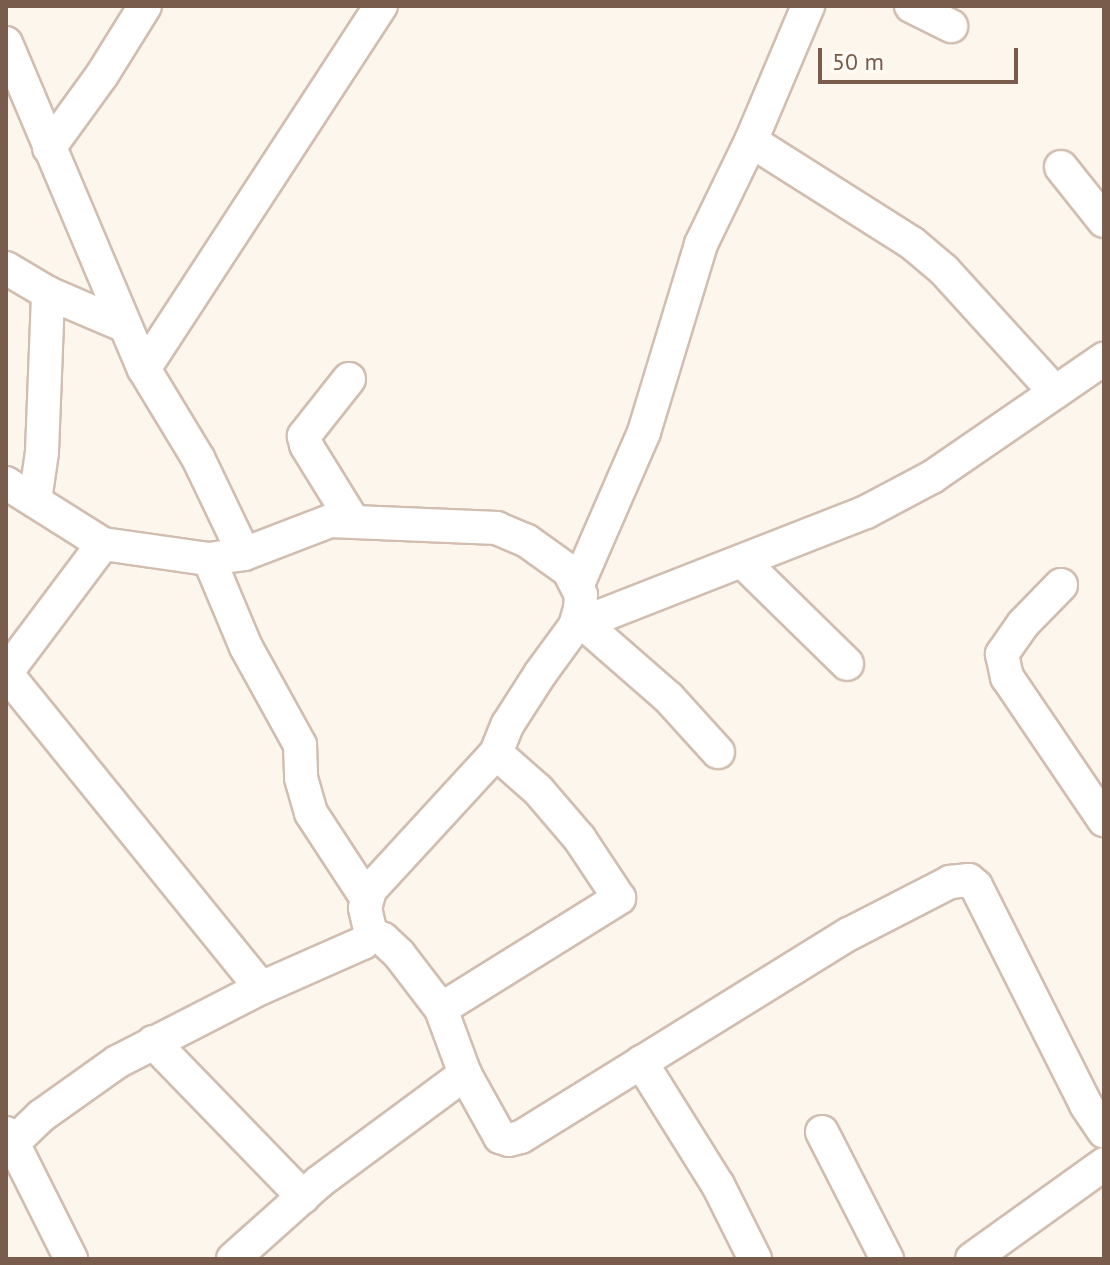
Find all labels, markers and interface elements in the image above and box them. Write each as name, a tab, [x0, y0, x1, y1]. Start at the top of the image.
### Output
scale bar	[822, 32, 1022, 82]
text: 50 m	[832, 46, 884, 77]

